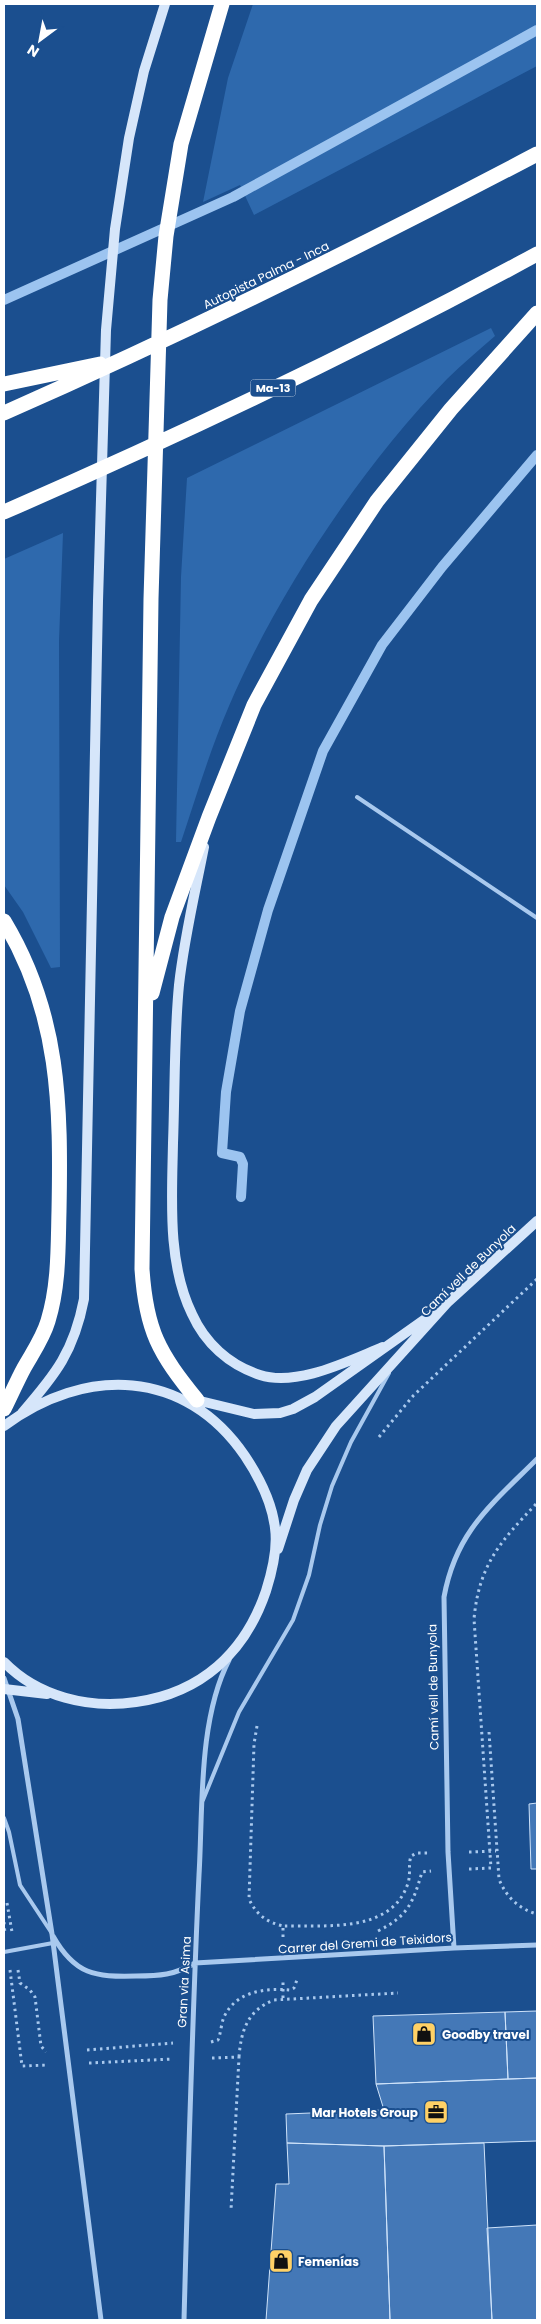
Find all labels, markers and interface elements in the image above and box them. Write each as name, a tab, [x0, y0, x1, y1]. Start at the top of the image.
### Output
north arrow	[15, 15, 65, 65]
text: N	[23, 40, 43, 62]
street label: Autopista Palma - Inca	[200, 237, 332, 313]
road number: Ma-13	[250, 379, 296, 396]
street label: Camí vell de Bunyola	[417, 1220, 519, 1320]
street label: Camí vell de Bunyola	[423, 1624, 443, 1750]
street label: Carrer del Gremi de Teixidors	[278, 1928, 452, 1958]
street label: Gran via Asima	[173, 1936, 195, 2028]
shop icon: Goodby travel	[411, 2021, 437, 2047]
place label: Goodby travel	[442, 2026, 529, 2043]
office icon: Mar Hotels Group	[423, 2099, 449, 2125]
place label: Mar Hotels Group	[312, 2104, 418, 2121]
shop icon: Femenías	[268, 2248, 294, 2274]
place label: Femenías	[298, 2253, 359, 2270]

